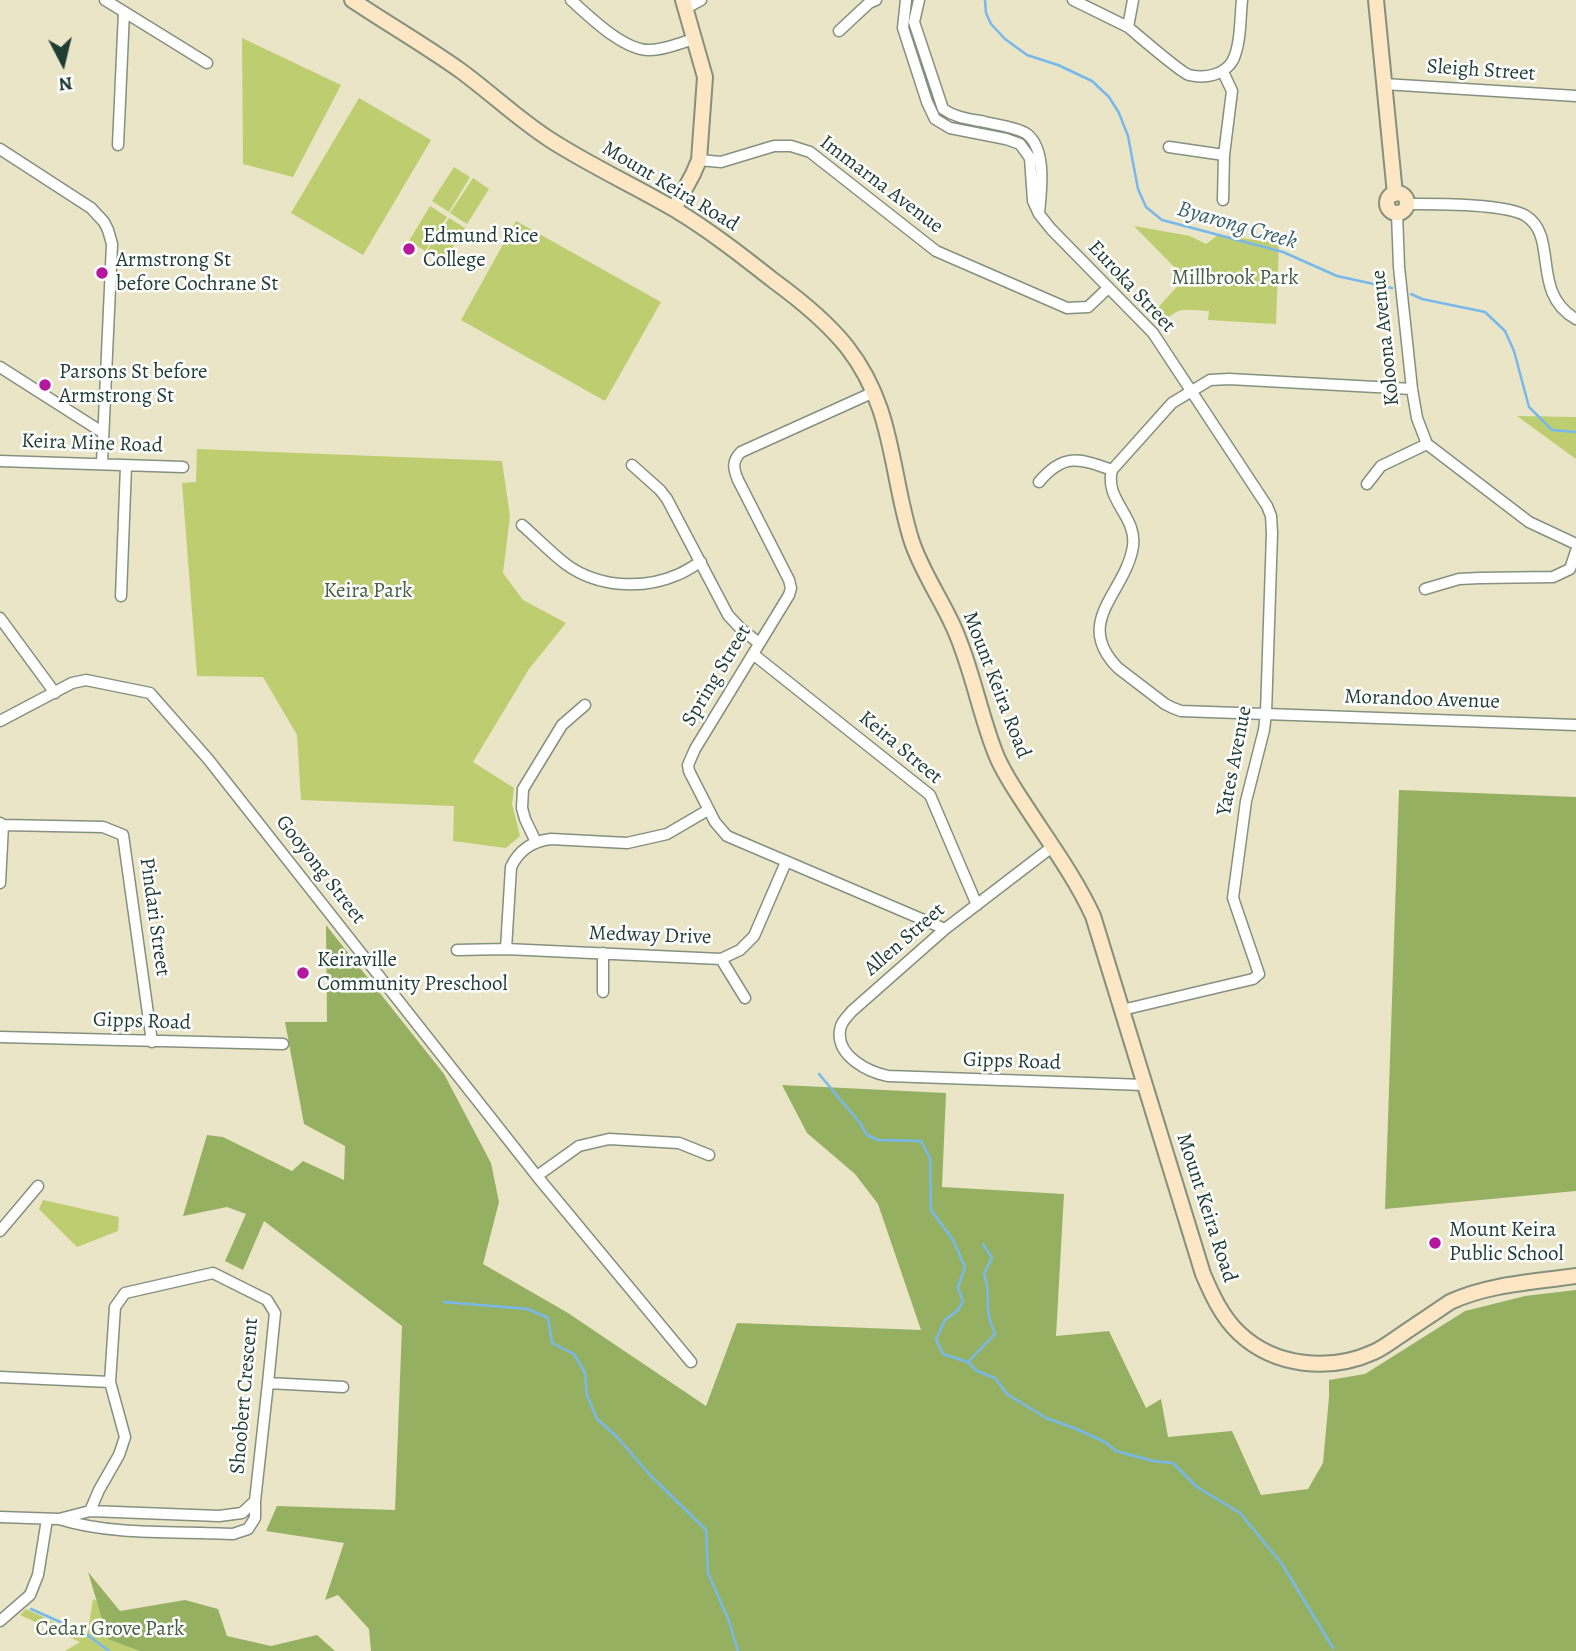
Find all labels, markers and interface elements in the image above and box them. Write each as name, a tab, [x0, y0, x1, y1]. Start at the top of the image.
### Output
north arrow	[28, 28, 98, 98]
street label: Sleigh Street	[1426, 55, 1536, 87]
text: N	[57, 70, 74, 98]
street label: Immarna Avenue	[814, 130, 948, 240]
street label: Mount Keira Road	[597, 136, 743, 238]
water label: Byarong Creek	[1174, 196, 1300, 256]
place label: Edmund Rice College	[423, 224, 538, 274]
street label: Euroka Street	[1082, 236, 1180, 338]
marker: Edmund Rice College	[401, 241, 417, 257]
place label: Armstrong St before Cochrane St	[116, 248, 279, 298]
marker: Armstrong St before Cochrane St	[94, 265, 110, 281]
park label: Millbrook Park	[1171, 266, 1299, 292]
street label: Koloona Avenue	[1366, 269, 1406, 407]
place label: Parsons St before Armstrong St	[59, 360, 208, 410]
marker: Parsons St before Armstrong St	[37, 377, 53, 393]
street label: Keira Mine Road	[21, 429, 163, 459]
park label: Keira Park	[323, 579, 413, 605]
street label: Mount Keira Road	[956, 608, 1036, 762]
street label: Spring Street	[677, 621, 757, 731]
street label: Morandoo Avenue	[1344, 685, 1500, 715]
street label: Yates Avenue	[1212, 704, 1258, 818]
street label: Keira Street	[853, 706, 947, 790]
street label: Gooyong Street	[270, 810, 370, 930]
street label: Pindari Street	[133, 856, 175, 978]
street label: Allen Street	[859, 898, 951, 982]
street label: Medway Drive	[588, 921, 712, 951]
place label: Keiraville Community Preschool	[317, 948, 508, 998]
marker: Keiraville Community Preschool	[295, 965, 311, 981]
street label: Gipps Road	[93, 1008, 191, 1036]
street label: Gipps Road	[963, 1048, 1061, 1076]
street label: Mount Keira Road	[1170, 1130, 1242, 1286]
place label: Mount Keira Public School	[1449, 1218, 1564, 1268]
marker: Mount Keira Public School	[1427, 1235, 1443, 1251]
street label: Shoobert Crescent	[226, 1317, 264, 1475]
park label: Cedar Grove Park	[36, 1617, 184, 1643]

